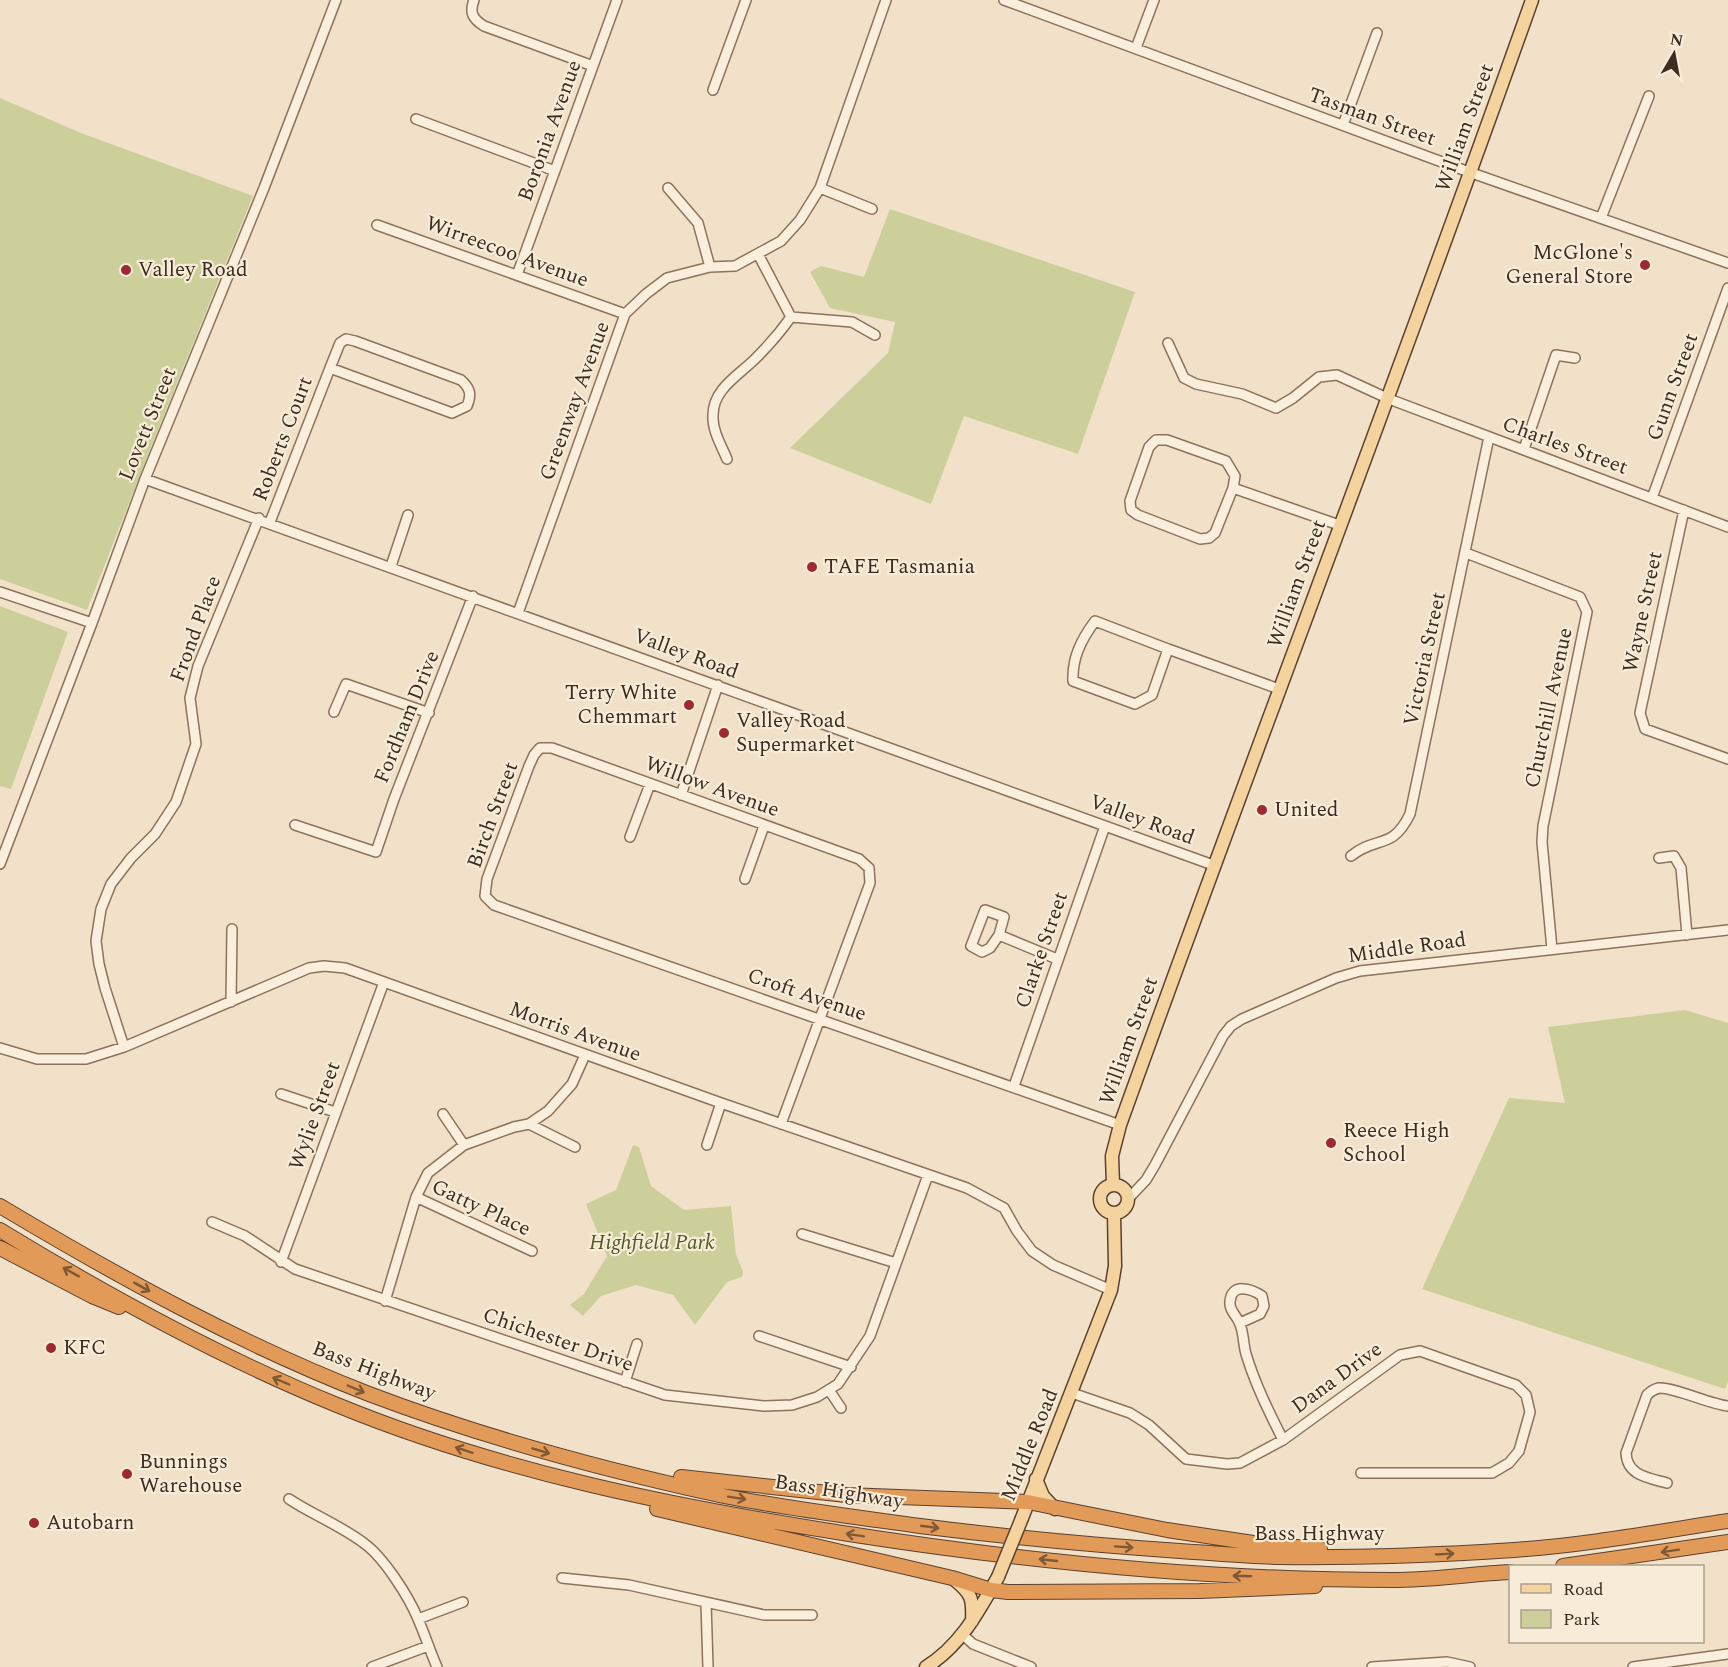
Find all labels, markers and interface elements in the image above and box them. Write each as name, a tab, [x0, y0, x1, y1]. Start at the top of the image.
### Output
north arrow	[1644, 24, 1704, 84]
text: N	[1668, 27, 1685, 53]
street label: Boronia Avenue	[510, 56, 590, 206]
street label: William Street	[1427, 59, 1503, 197]
street label: Tasman Street	[1304, 79, 1440, 155]
street label: Wirreecoo Avenue	[421, 208, 593, 296]
place label: McGlone's General Store	[1506, 237, 1633, 293]
place label: Valley Road	[138, 254, 248, 286]
marker: McGlone's General Store	[1638, 258, 1652, 272]
marker: Valley Road	[119, 263, 133, 277]
street label: Greenway Avenue	[531, 317, 619, 485]
street label: Gunn Street	[1639, 329, 1707, 445]
street label: Lovett Street	[111, 362, 185, 486]
street label: Roberts Court	[245, 372, 321, 506]
street label: Charles Street	[1498, 408, 1632, 484]
street label: William Street	[1259, 515, 1335, 653]
street label: Wayne Street	[1615, 548, 1671, 676]
place label: TAFE Tasmania	[824, 551, 976, 583]
marker: TAFE Tasmania	[805, 560, 819, 574]
street label: Frond Place	[162, 571, 230, 687]
street label: Victoria Street	[1395, 589, 1455, 729]
street label: Valley Road	[629, 620, 743, 688]
street label: Churchill Avenue	[1516, 625, 1582, 791]
street label: Fordham Drive	[366, 646, 448, 788]
place label: Terry White Chemmart	[565, 677, 677, 733]
marker: Terry White Chemmart	[682, 698, 696, 712]
place label: Valley Road Supermarket	[736, 705, 855, 761]
marker: Valley Road Supermarket	[717, 726, 731, 740]
street label: Willow Avenue	[640, 748, 784, 826]
street label: Birch Street	[459, 757, 527, 873]
street label: Valley Road	[1085, 786, 1199, 854]
place label: United	[1274, 794, 1339, 826]
marker: United	[1255, 803, 1269, 817]
street label: Clarke Street	[1007, 887, 1077, 1013]
street label: Middle Road	[1346, 924, 1468, 972]
street label: Croft Avenue	[743, 960, 871, 1030]
street label: William Street	[1091, 972, 1167, 1110]
street label: Morris Avenue	[505, 993, 645, 1071]
street label: Wylie Street	[280, 1057, 350, 1175]
place label: Reece High School	[1343, 1115, 1450, 1171]
marker: Reece High School	[1324, 1136, 1338, 1150]
street label: Gatty Place	[426, 1171, 536, 1245]
park label: Highfield Park	[589, 1227, 715, 1259]
one-way arrow	[63, 1266, 80, 1278]
one-way arrow	[133, 1282, 150, 1294]
street label: Chichester Drive	[478, 1299, 638, 1381]
place label: KFC	[63, 1332, 106, 1364]
street label: Bass Highway	[307, 1333, 441, 1410]
street label: Dana Drive	[1285, 1334, 1389, 1422]
marker: KFC	[44, 1341, 58, 1355]
one-way arrow	[273, 1375, 291, 1386]
one-way arrow	[346, 1384, 365, 1395]
street label: Middle Road	[993, 1384, 1067, 1506]
one-way arrow	[455, 1444, 474, 1455]
place label: Bunnings Warehouse	[139, 1446, 243, 1502]
one-way arrow	[531, 1446, 550, 1457]
street label: Bass Highway	[772, 1466, 907, 1518]
marker: Bunnings Warehouse	[120, 1467, 134, 1481]
one-way arrow	[727, 1493, 747, 1504]
place label: Autobarn	[46, 1507, 134, 1539]
marker: Autobarn	[27, 1516, 41, 1530]
street label: Bass Highway	[1254, 1518, 1385, 1550]
one-way arrow	[920, 1522, 940, 1533]
one-way arrow	[845, 1529, 865, 1540]
one-way arrow	[1114, 1542, 1134, 1553]
one-way arrow	[1661, 1546, 1681, 1557]
one-way arrow	[1434, 1548, 1454, 1559]
one-way arrow	[1039, 1555, 1058, 1566]
legend	[1509, 1565, 1704, 1643]
one-way arrow	[1233, 1571, 1253, 1582]
text: Road	[1563, 1576, 1604, 1603]
text: Park	[1563, 1606, 1600, 1633]

